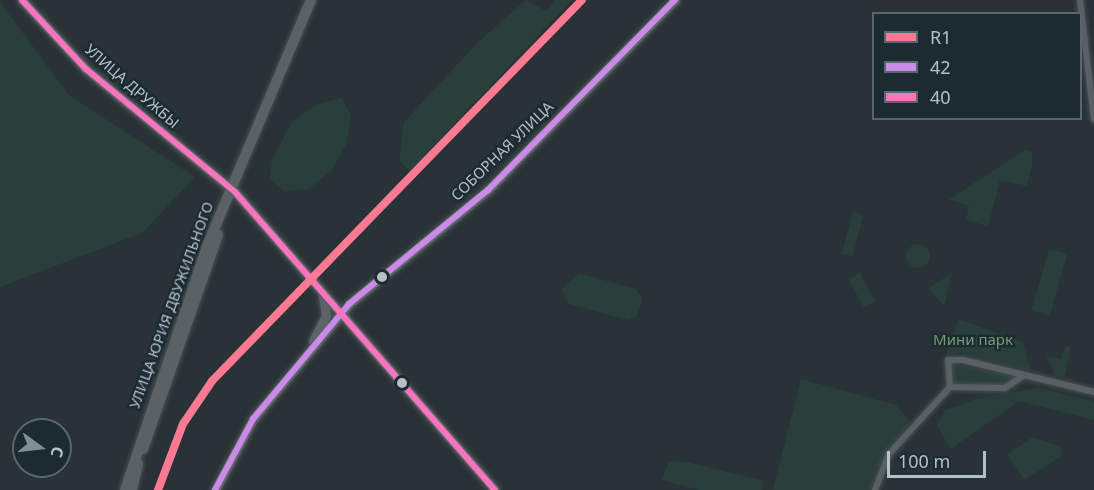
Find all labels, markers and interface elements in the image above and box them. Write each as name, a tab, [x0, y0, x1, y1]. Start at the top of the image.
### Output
legend	[872, 12, 1082, 120]
text: R1	[930, 25, 952, 49]
street label: УЛИЦА ДРУЖБЫ	[81, 40, 183, 132]
text: 42	[930, 55, 951, 79]
text: 40	[930, 85, 951, 109]
street label: СОБОРНАЯ УЛИЦА	[447, 98, 557, 204]
street label: УЛИЦА ЮРИЯ ДВУЖИЛЬНОГО	[125, 199, 217, 411]
unlabelled marker	[376, 271, 388, 283]
park label: Мини парк	[933, 331, 1013, 349]
unlabelled marker	[396, 377, 408, 389]
north arrow	[12, 418, 72, 478]
scale bar	[890, 439, 989, 477]
text: С	[45, 444, 69, 460]
text: 100 m	[898, 449, 950, 473]

